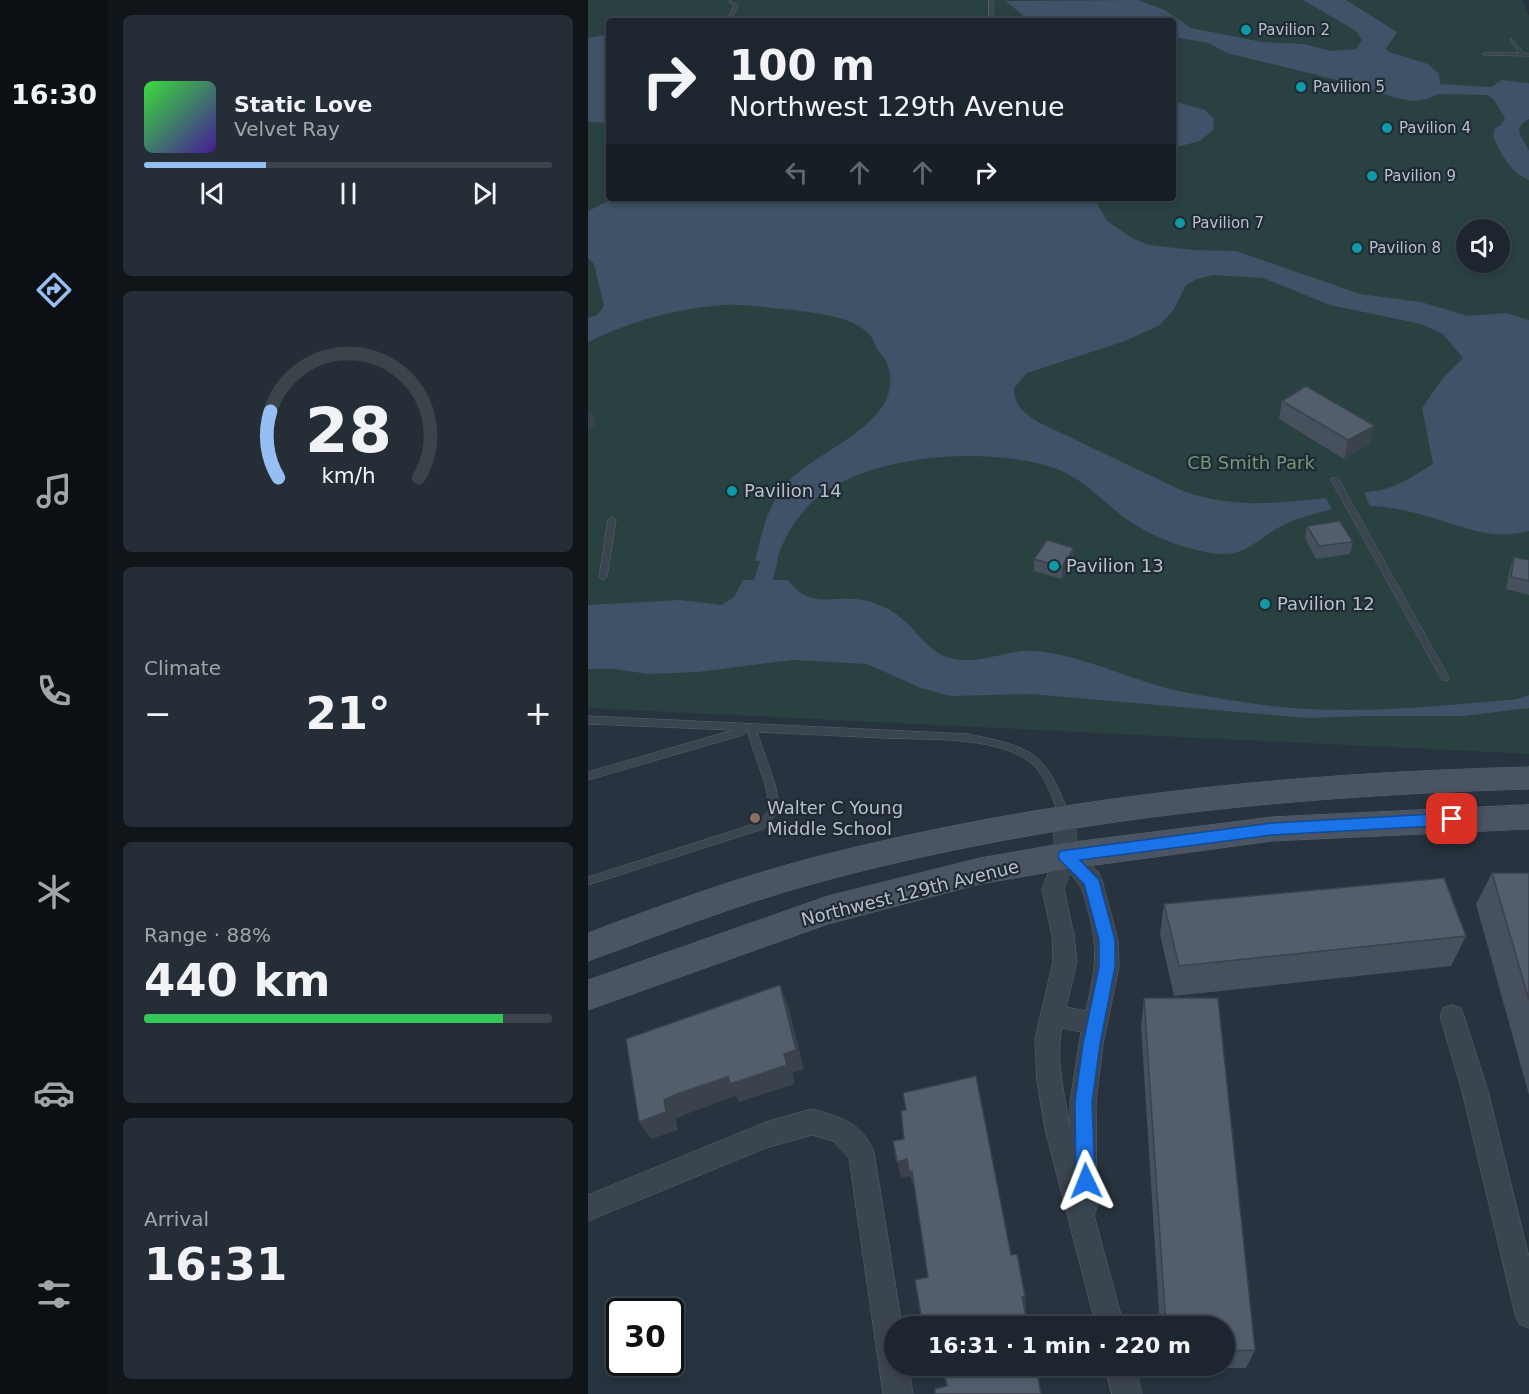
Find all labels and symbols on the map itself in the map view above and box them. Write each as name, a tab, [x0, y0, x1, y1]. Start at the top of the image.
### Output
place label: Pavilion 2	[1258, 21, 1330, 39]
marker: Pavilion 2	[1239, 23, 1253, 37]
place label: Pavilion 5	[1313, 78, 1385, 96]
marker: Pavilion 5	[1294, 80, 1308, 94]
place label: Pavilion 4	[1399, 119, 1471, 137]
marker: Pavilion 4	[1380, 121, 1394, 135]
place label: Pavilion 9	[1384, 167, 1456, 185]
marker: Pavilion 9	[1365, 169, 1379, 183]
place label: Pavilion 7	[1192, 214, 1264, 232]
marker: Pavilion 7	[1173, 216, 1187, 230]
place label: Pavilion 8	[1369, 239, 1441, 257]
marker: Pavilion 8	[1350, 241, 1364, 255]
park label: CB Smith Park	[1187, 452, 1315, 473]
place label: Pavilion 14	[744, 480, 842, 501]
marker: Pavilion 14	[725, 484, 739, 498]
place label: Pavilion 13	[1066, 555, 1164, 576]
marker: Pavilion 13	[1047, 559, 1061, 573]
place label: Pavilion 12	[1277, 593, 1375, 614]
marker: Pavilion 12	[1258, 597, 1272, 611]
pin	[1426, 793, 1477, 844]
place label: Walter C Young Middle School	[767, 797, 903, 839]
marker: Walter C Young Middle School	[748, 811, 762, 825]
street label: Northwest 129th Avenue	[799, 855, 1021, 930]
position arrow	[1054, 1149, 1118, 1213]
speed limit sign: 30	[606, 1298, 684, 1376]

